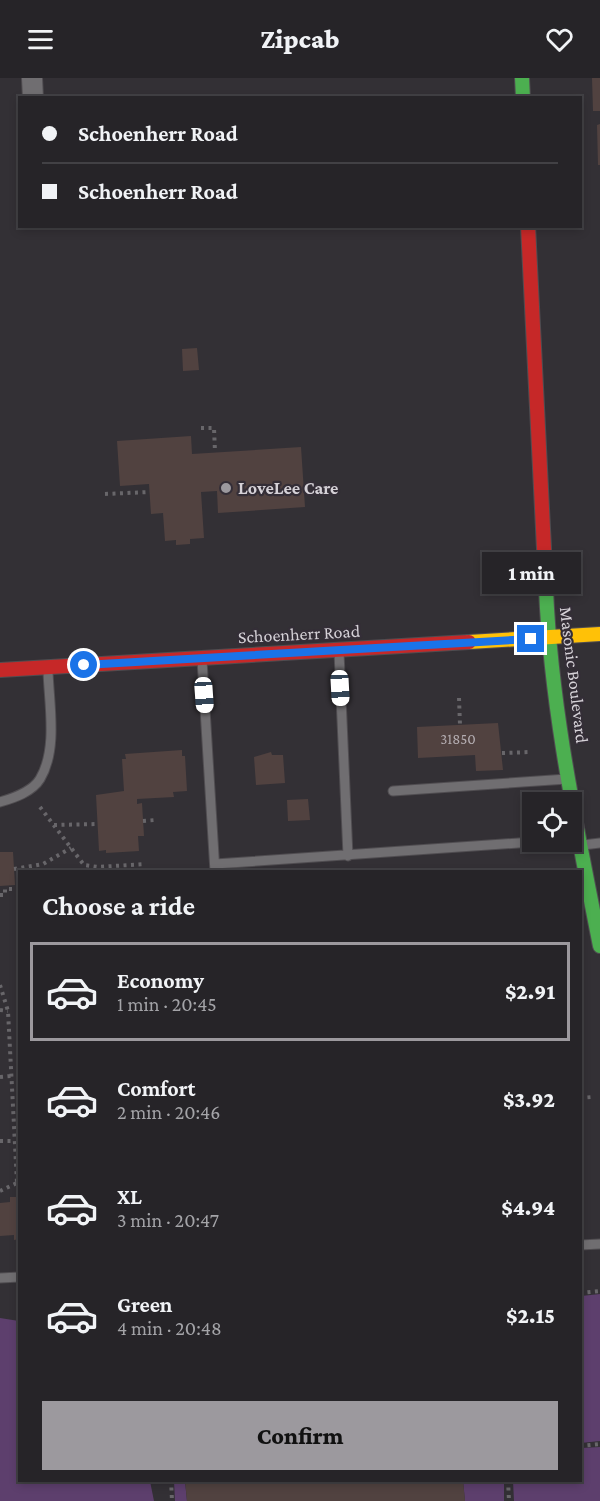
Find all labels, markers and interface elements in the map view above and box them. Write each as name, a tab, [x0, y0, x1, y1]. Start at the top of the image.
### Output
icon: menu	[24, 23, 57, 56]
icon: heart	[543, 23, 576, 56]
text: Zipcab	[260, 24, 340, 54]
text: Schoenherr Road	[78, 121, 238, 146]
text: Schoenherr Road	[78, 179, 238, 204]
place label: LoveLee Care	[238, 478, 338, 498]
marker: LoveLee Care	[219, 481, 233, 495]
callout: 1 min	[482, 552, 580, 594]
text: 1 min	[508, 562, 555, 584]
street label: Masonic Boulevard	[556, 606, 592, 745]
street label: Schoenherr Road	[237, 621, 361, 647]
route end	[517, 625, 544, 652]
route start	[70, 651, 97, 678]
car	[330, 670, 350, 706]
car	[194, 676, 214, 714]
house number: 31850	[440, 731, 476, 747]
map controls	[522, 792, 582, 852]
button: locate	[522, 792, 582, 852]
text: Choose a ride	[42, 891, 195, 921]
icon: car	[45, 965, 99, 1019]
text: Economy	[117, 968, 204, 993]
text: $2.91	[505, 979, 555, 1004]
text: 1 min · 20:45	[117, 993, 217, 1015]
icon: car	[45, 1073, 99, 1127]
text: Comfort	[117, 1076, 195, 1101]
text: $3.92	[503, 1087, 555, 1112]
text: 2 min · 20:46	[117, 1101, 220, 1123]
icon: car	[45, 1181, 99, 1235]
text: XL	[117, 1184, 142, 1209]
text: $4.94	[501, 1195, 555, 1220]
text: 3 min · 20:47	[117, 1209, 219, 1231]
icon: car	[45, 1289, 99, 1343]
text: Green	[117, 1292, 173, 1317]
text: $2.15	[506, 1303, 555, 1328]
text: 4 min · 20:48	[117, 1317, 222, 1339]
button: Confirm	[42, 1401, 558, 1470]

